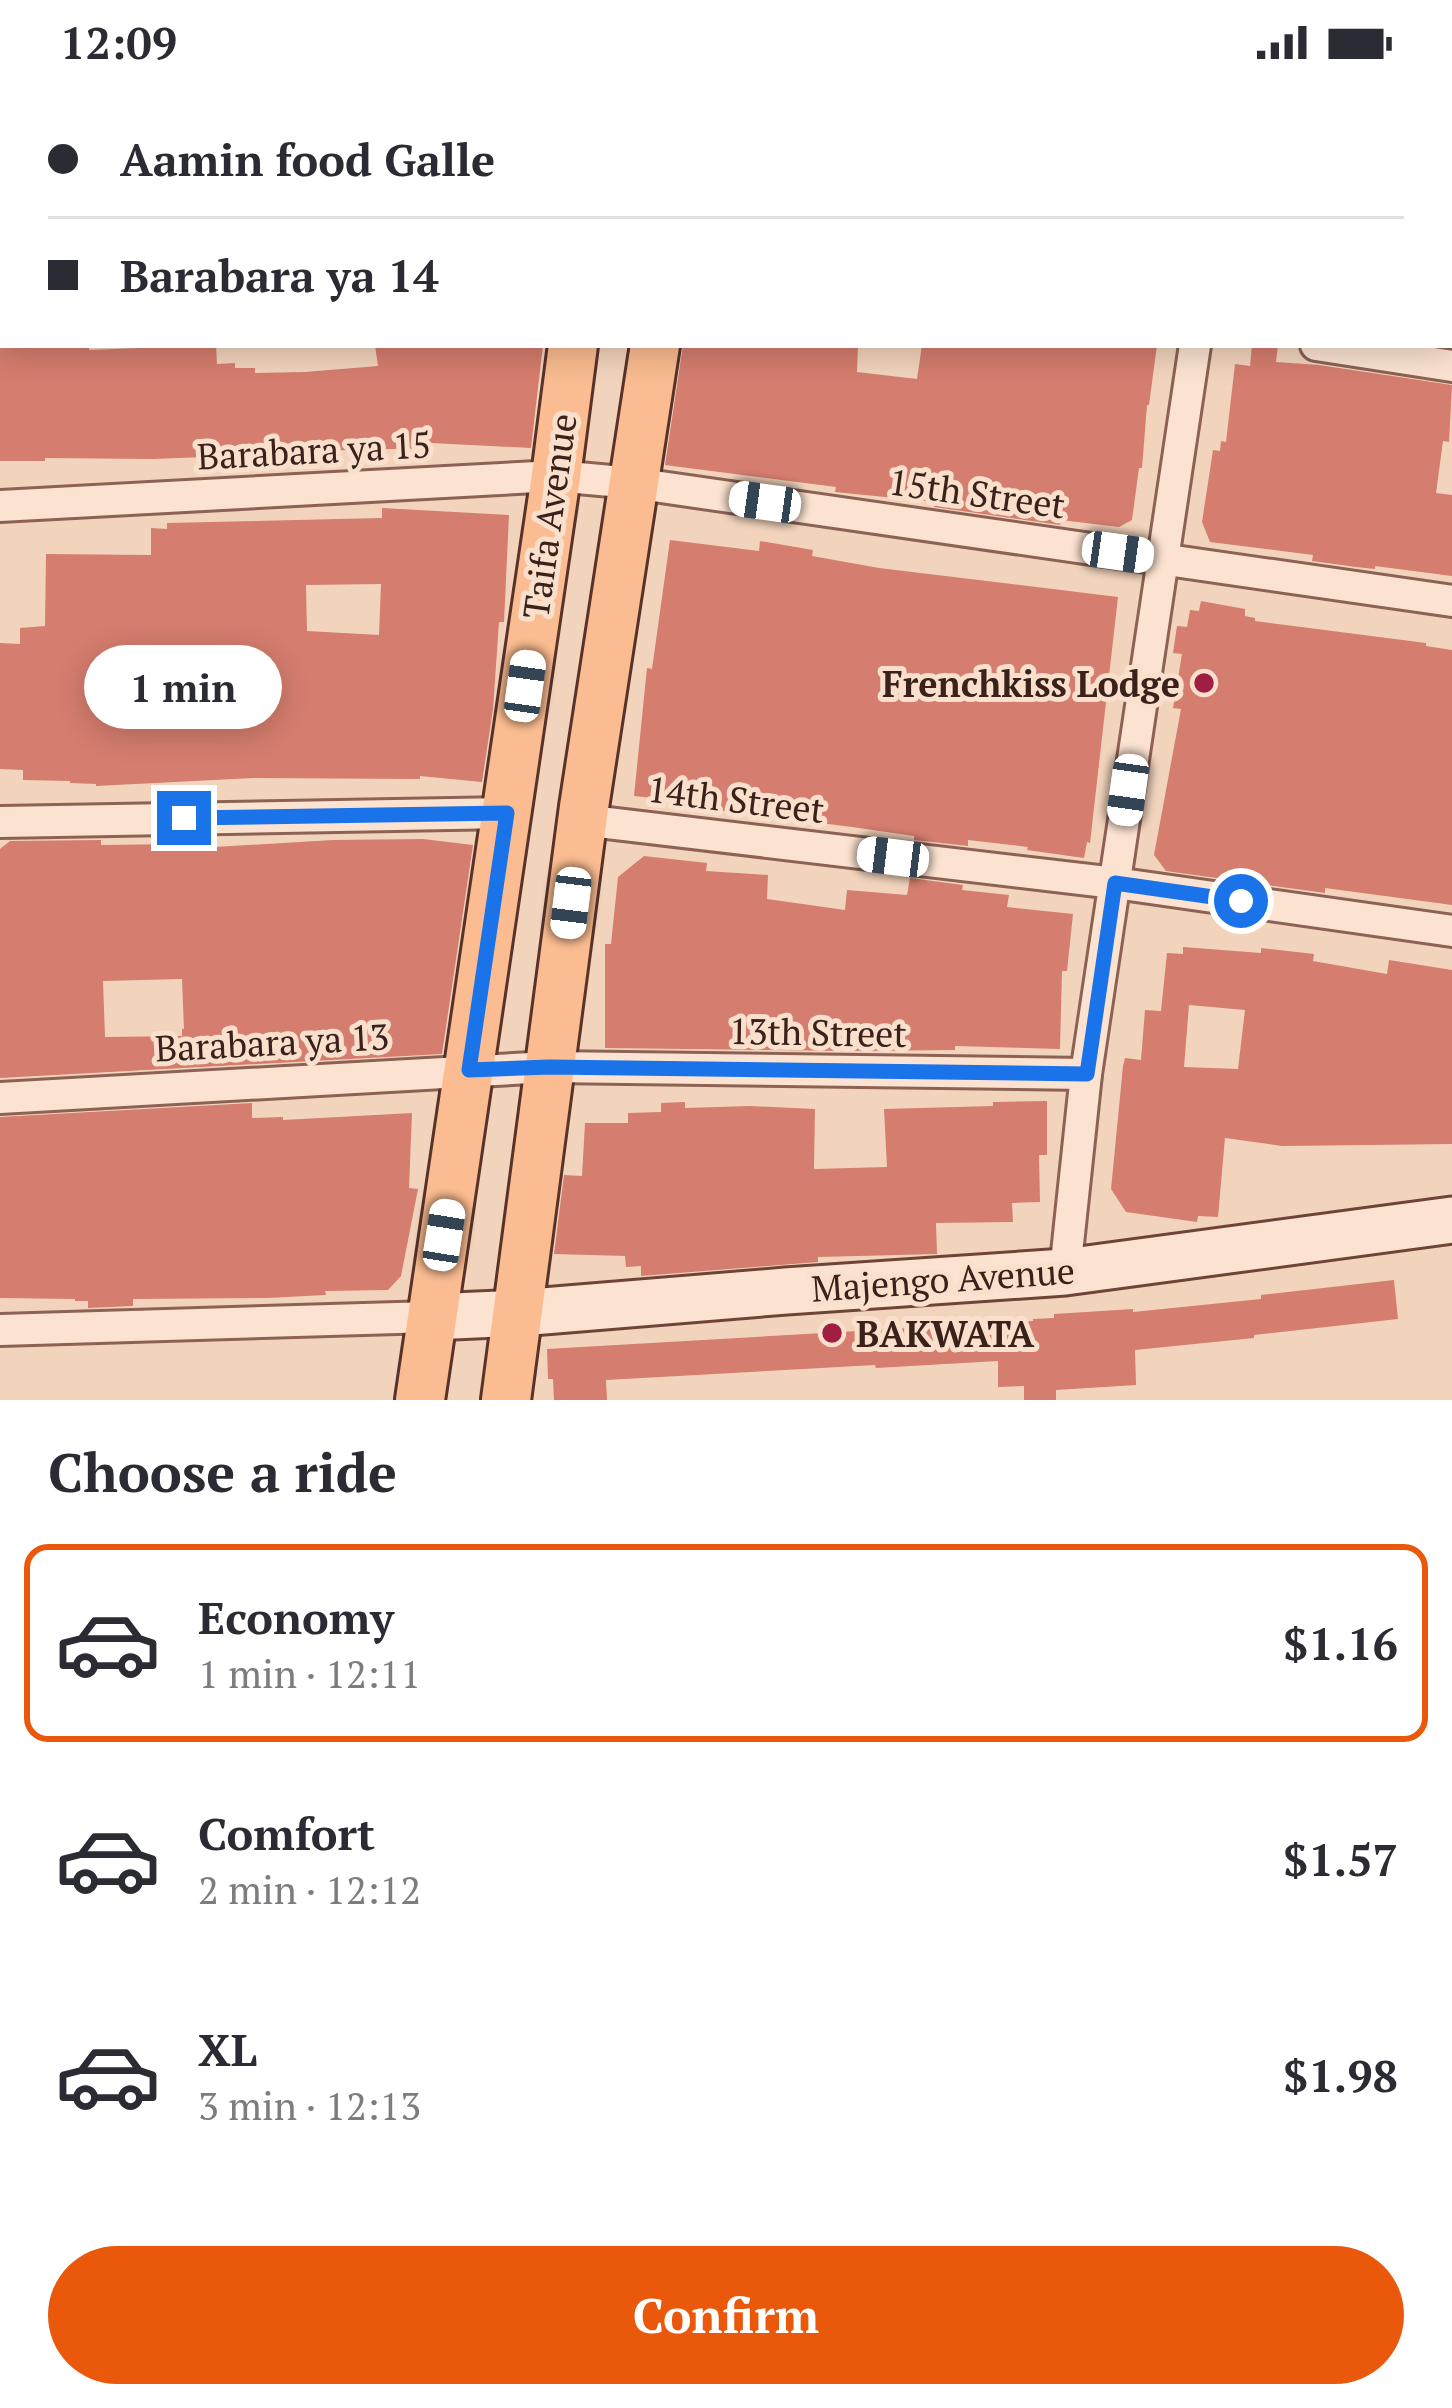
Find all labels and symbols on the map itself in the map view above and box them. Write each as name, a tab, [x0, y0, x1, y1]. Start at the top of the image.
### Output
street label: Taifa Avenue	[511, 410, 587, 622]
street label: Barabara ya 15	[196, 420, 432, 480]
street label: 15th Street	[886, 457, 1068, 529]
car	[727, 479, 803, 525]
car	[1080, 529, 1156, 575]
callout: 1 min	[85, 644, 283, 728]
car	[502, 648, 548, 724]
place label: Frenchkiss Lodge	[882, 660, 1180, 707]
marker: Frenchkiss Lodge	[1191, 670, 1217, 696]
car	[1105, 752, 1151, 828]
street label: 14th Street	[645, 765, 827, 833]
route end	[157, 791, 211, 845]
car	[855, 835, 931, 879]
car	[549, 865, 593, 941]
route start	[1214, 874, 1268, 928]
street label: 13th Street	[729, 1007, 907, 1057]
street label: Barabara ya 13	[154, 1012, 390, 1072]
car	[421, 1197, 467, 1273]
street label: Majengo Avenue	[810, 1246, 1076, 1312]
place label: BAKWATA	[856, 1310, 1035, 1357]
marker: BAKWATA	[819, 1320, 845, 1346]

